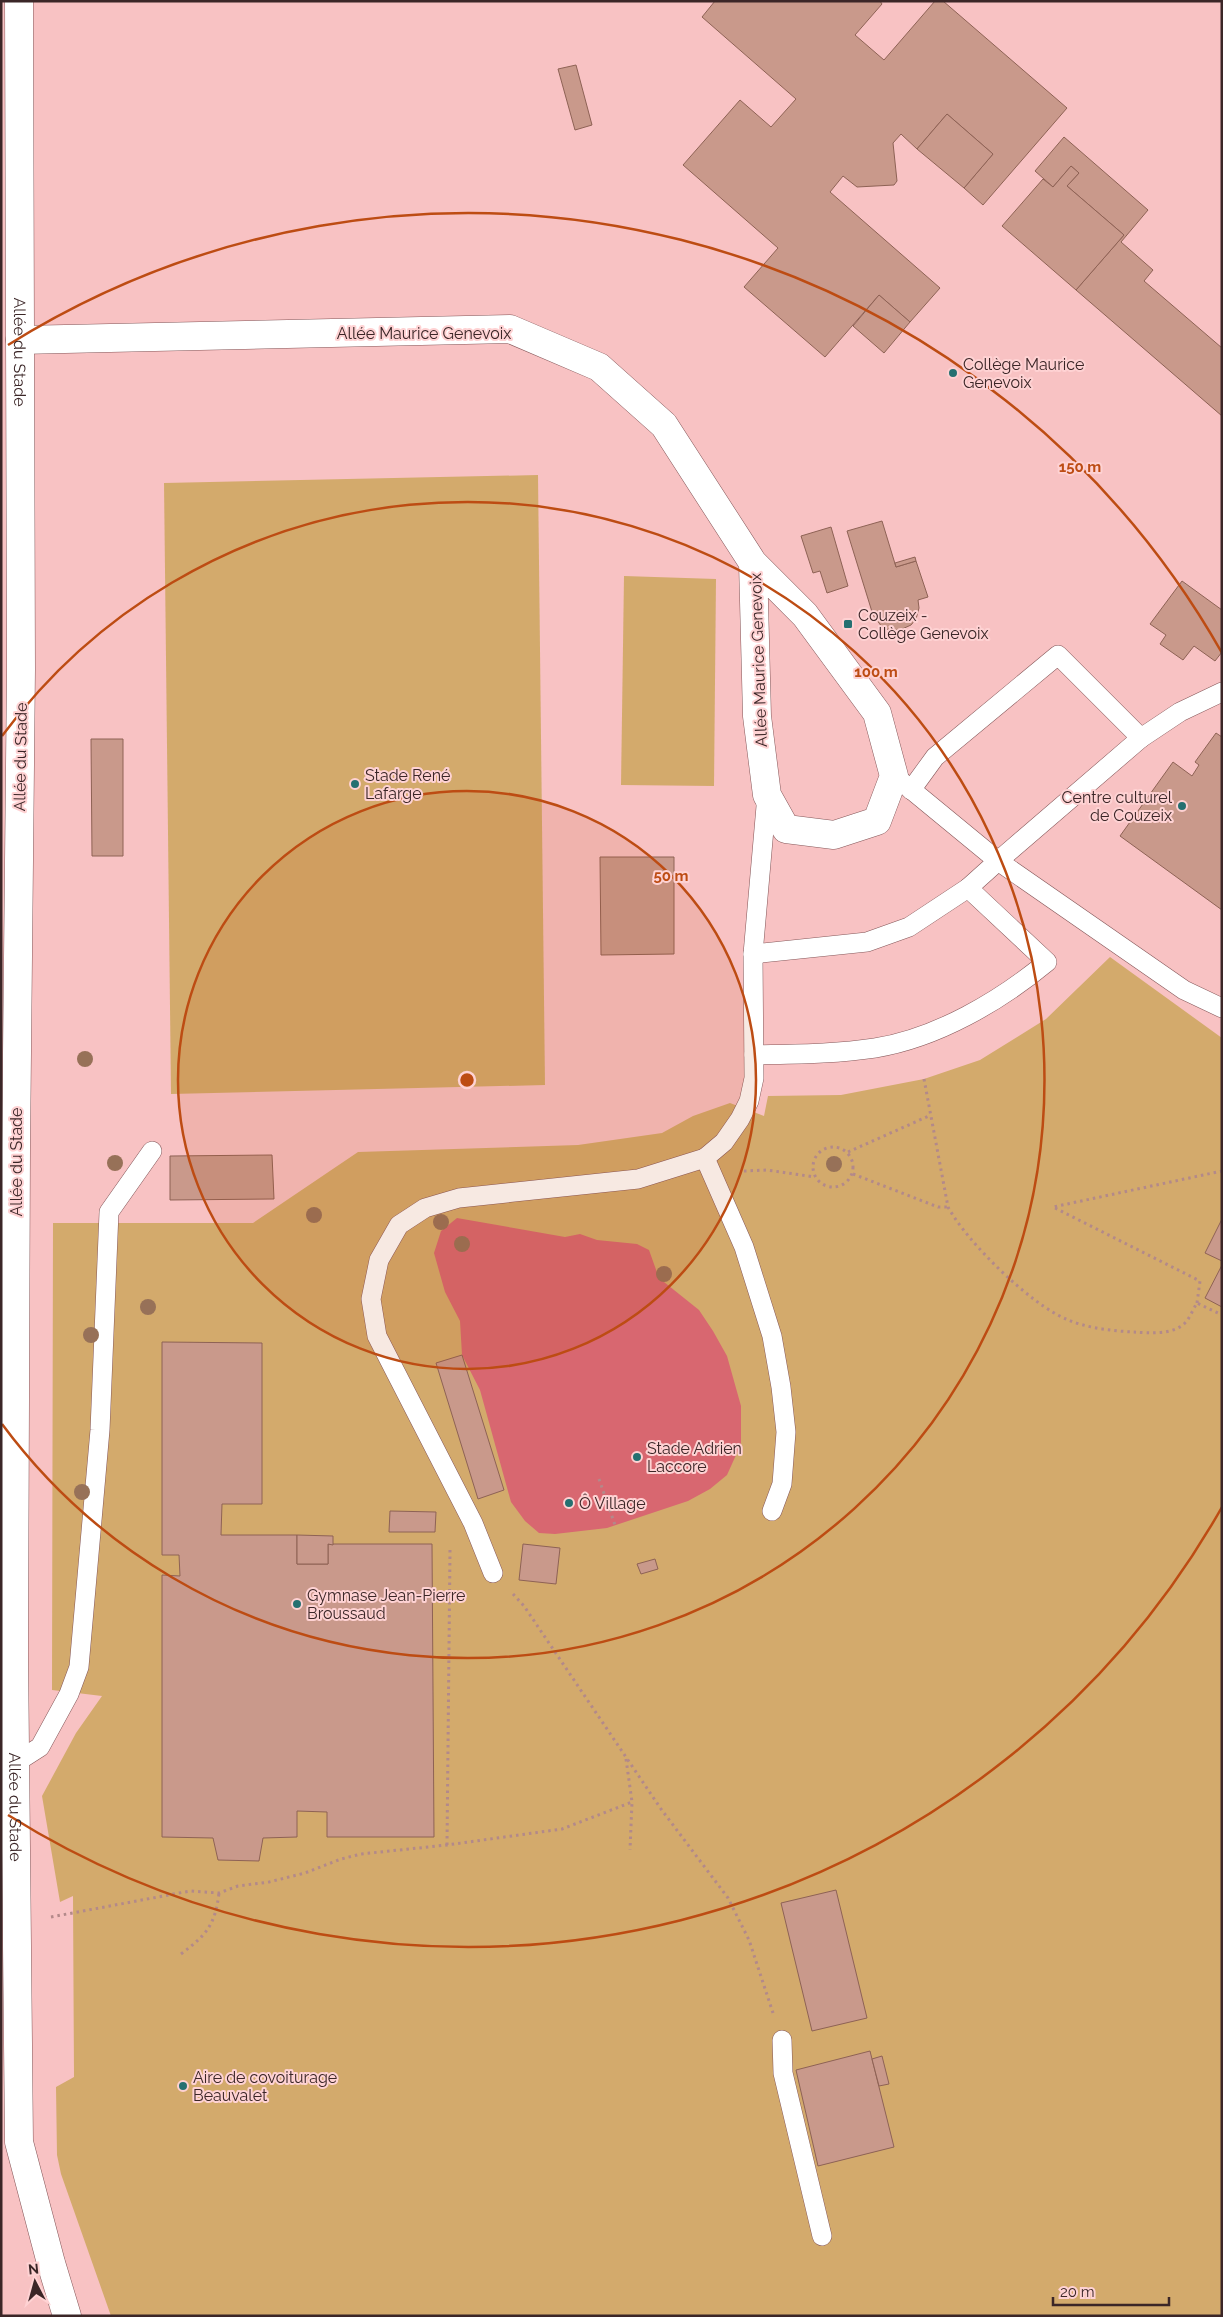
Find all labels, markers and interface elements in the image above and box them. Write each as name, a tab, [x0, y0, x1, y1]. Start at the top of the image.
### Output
street label: Allée du Stade	[10, 297, 29, 407]
street label: Allée Maurice Genevoix	[337, 324, 511, 343]
place label: Collège Maurice Genevoix	[963, 355, 1084, 392]
marker: Collège Maurice Genevoix	[947, 367, 959, 379]
text: 150 m	[1059, 458, 1101, 476]
street label: Allée Maurice Genevoix	[746, 572, 771, 748]
place label: Couzeix - Collège Genevoix	[858, 606, 989, 643]
marker: Couzeix - Collège Genevoix	[842, 618, 854, 630]
text: 100 m	[854, 663, 898, 681]
street label: Allée du Stade	[10, 702, 31, 812]
place label: Stade René Lafarge	[365, 766, 450, 803]
marker: Stade René Lafarge	[349, 778, 361, 790]
place label: Centre culturel de Couzeix	[1062, 788, 1173, 825]
marker: Centre culturel de Couzeix	[1176, 800, 1188, 812]
text: 50 m	[653, 867, 689, 885]
centre of rings	[458, 1071, 476, 1089]
street label: Allée du Stade	[7, 1108, 26, 1216]
place label: Stade Adrien Laccore	[647, 1439, 742, 1476]
marker: Stade Adrien Laccore	[631, 1451, 643, 1463]
place label: Ô Village	[579, 1493, 646, 1513]
marker: Ô Village	[563, 1497, 575, 1509]
place label: Gymnase Jean-Pierre Broussaud	[307, 1586, 465, 1623]
marker: Gymnase Jean-Pierre Broussaud	[291, 1598, 303, 1610]
street label: Allée du Stade	[5, 1752, 25, 1862]
place label: Aire de covoiturage Beauvalet	[193, 2068, 337, 2105]
marker: Aire de covoiturage Beauvalet	[177, 2080, 189, 2092]
north arrow	[10, 2257, 60, 2307]
text: N	[27, 2261, 40, 2278]
scale bar	[1053, 2274, 1169, 2306]
text: 20 m	[1060, 2283, 1095, 2301]

